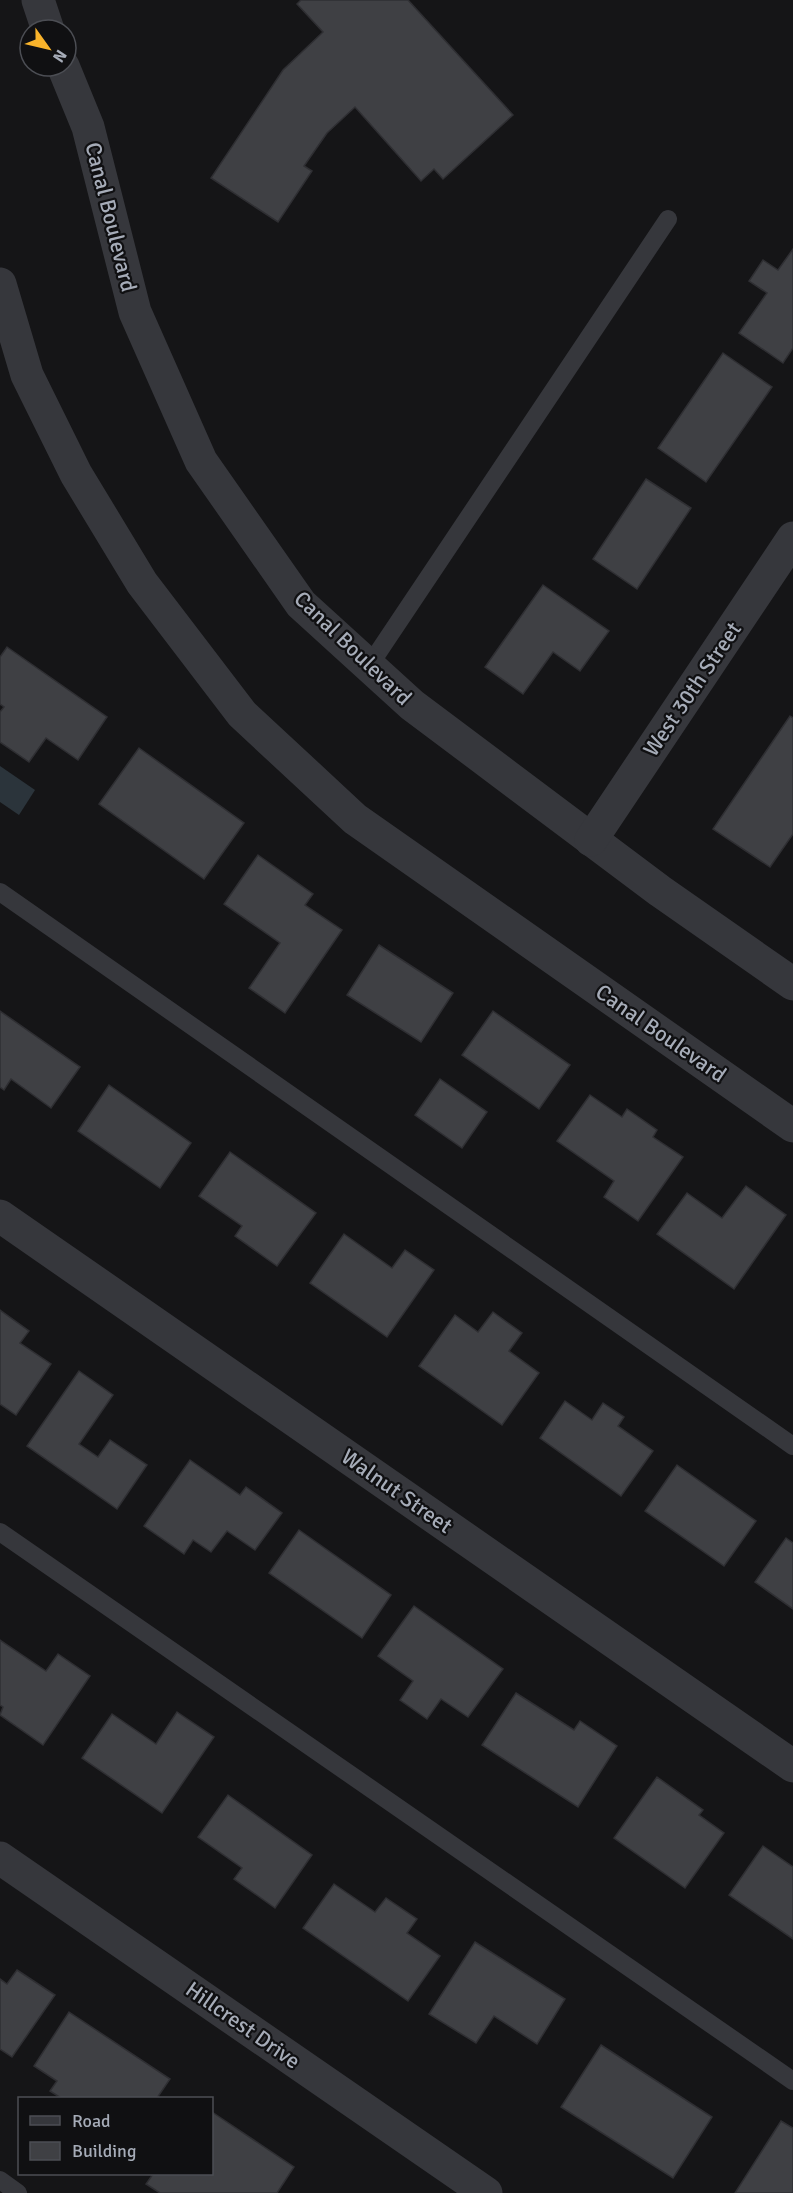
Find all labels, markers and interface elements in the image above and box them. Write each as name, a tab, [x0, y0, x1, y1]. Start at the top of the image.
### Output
north arrow	[18, 18, 78, 78]
text: N	[48, 46, 71, 66]
street label: Canal Boulevard	[79, 139, 143, 295]
street label: Canal Boulevard	[289, 585, 417, 711]
street label: West 30th Street	[637, 616, 747, 761]
street label: Canal Boulevard	[591, 978, 731, 1088]
street label: Walnut Street	[336, 1443, 458, 1539]
street label: Hillcrest Drive	[180, 1976, 306, 2074]
legend	[18, 2097, 213, 2175]
text: Road	[72, 2110, 111, 2132]
text: Building	[72, 2140, 136, 2162]

